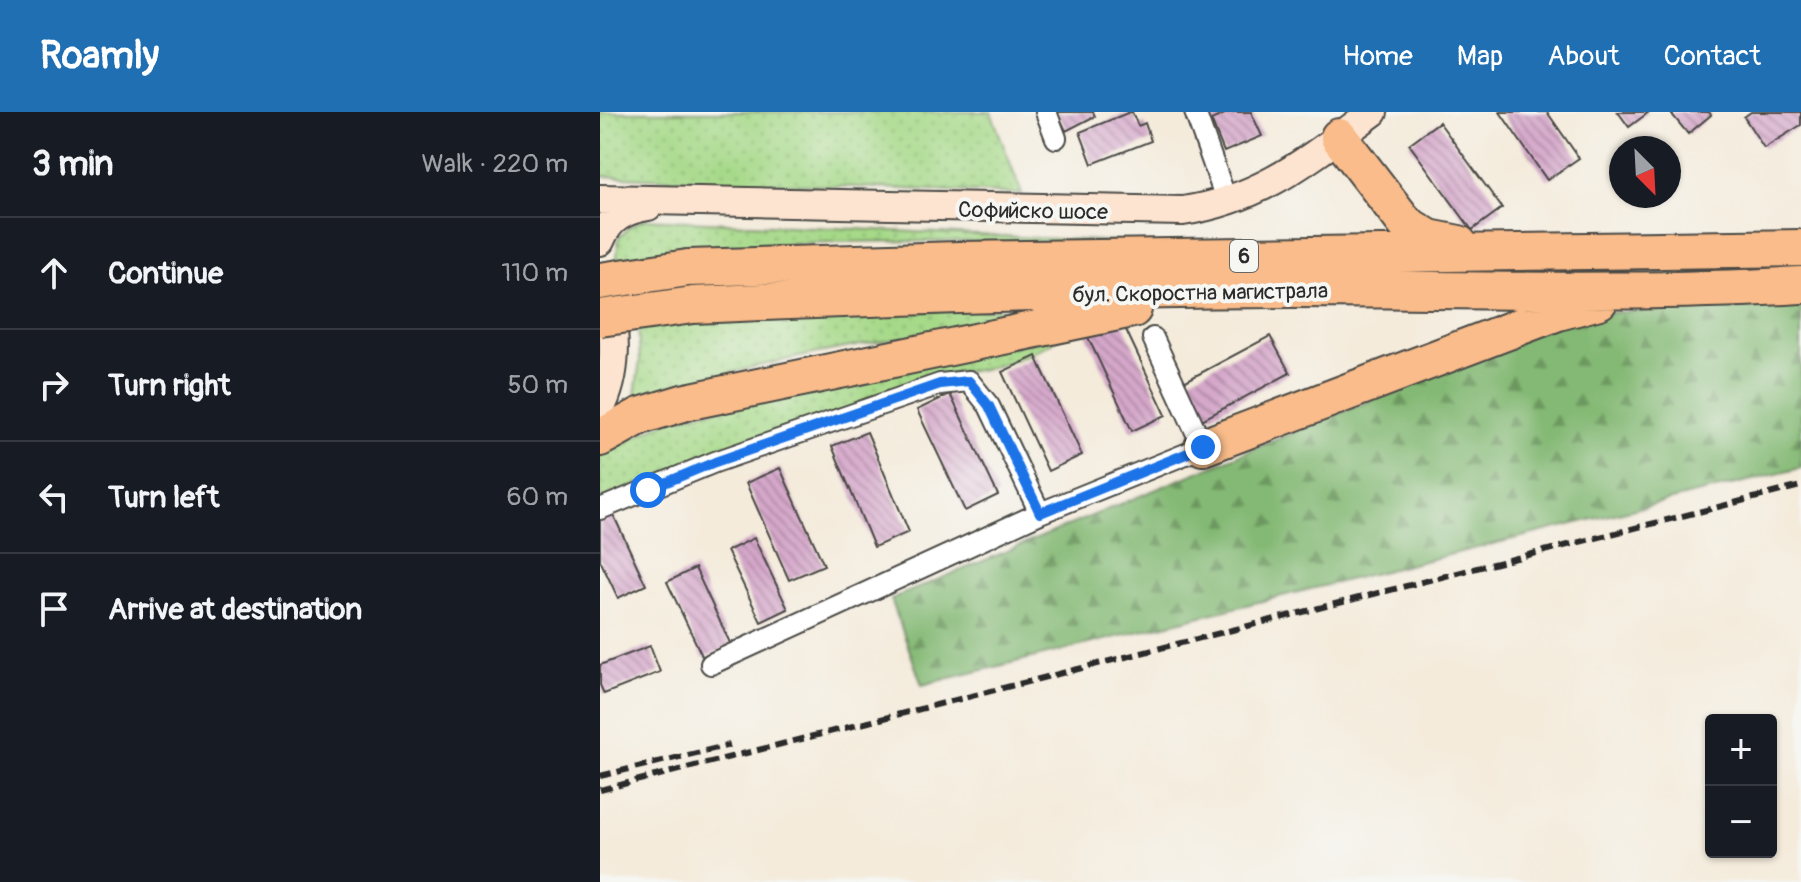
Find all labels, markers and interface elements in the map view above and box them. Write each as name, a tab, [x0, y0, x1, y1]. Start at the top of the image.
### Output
text: Roamly	[40, 32, 159, 80]
text: Home	[1342, 39, 1413, 74]
text: Map	[1457, 39, 1503, 74]
text: About	[1547, 39, 1620, 74]
text: Contact	[1664, 39, 1761, 74]
north arrow	[1609, 136, 1681, 208]
text: 3 min	[32, 143, 114, 186]
text: Walk · 220 m	[421, 148, 568, 180]
street label: Софийско шосе	[958, 196, 1108, 226]
road number: 6	[1230, 240, 1258, 272]
icon: ahead	[32, 251, 76, 295]
text: Continue	[108, 255, 223, 292]
text: 110 m	[501, 257, 568, 289]
street label: бул. Скоростна магистрала	[1072, 277, 1328, 309]
icon: right	[32, 363, 76, 407]
text: Turn right	[108, 367, 231, 404]
text: 50 m	[507, 369, 568, 401]
route end	[1185, 429, 1221, 465]
route start	[630, 472, 666, 508]
icon: left	[32, 475, 76, 519]
text: Turn left	[108, 479, 219, 516]
text: 60 m	[506, 481, 568, 513]
icon: arrive	[32, 587, 76, 631]
text: Arrive at destination	[108, 591, 362, 628]
map controls	[1705, 714, 1777, 858]
button: +	[1705, 714, 1777, 786]
button: −	[1705, 786, 1777, 858]

